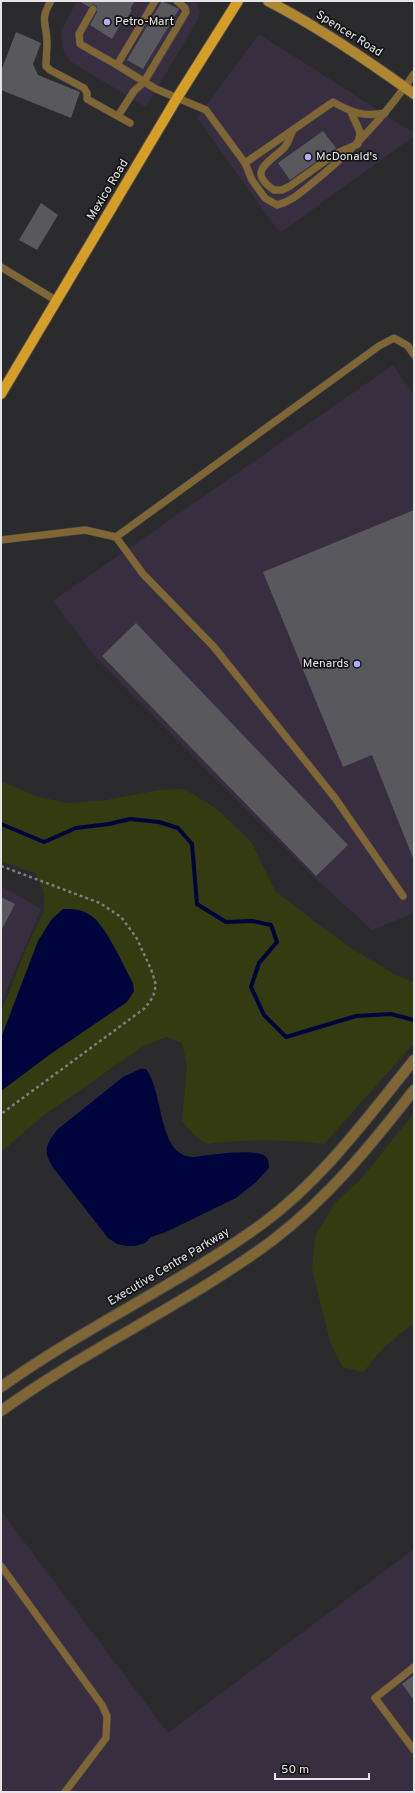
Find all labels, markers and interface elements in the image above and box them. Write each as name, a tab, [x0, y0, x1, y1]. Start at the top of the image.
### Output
street label: Spencer Road	[313, 7, 385, 61]
place label: Petro-Mart	[115, 14, 174, 30]
marker: Petro-Mart	[102, 17, 112, 27]
place label: McDonald's	[316, 149, 378, 165]
marker: McDonald's	[303, 152, 313, 162]
street label: Mexico Road	[84, 157, 132, 223]
place label: Menards	[303, 656, 349, 672]
marker: Menards	[352, 659, 362, 669]
street label: Executive Centre Parkway	[105, 1224, 233, 1310]
scale bar	[275, 1755, 369, 1781]
text: 50 m	[281, 1762, 309, 1778]

